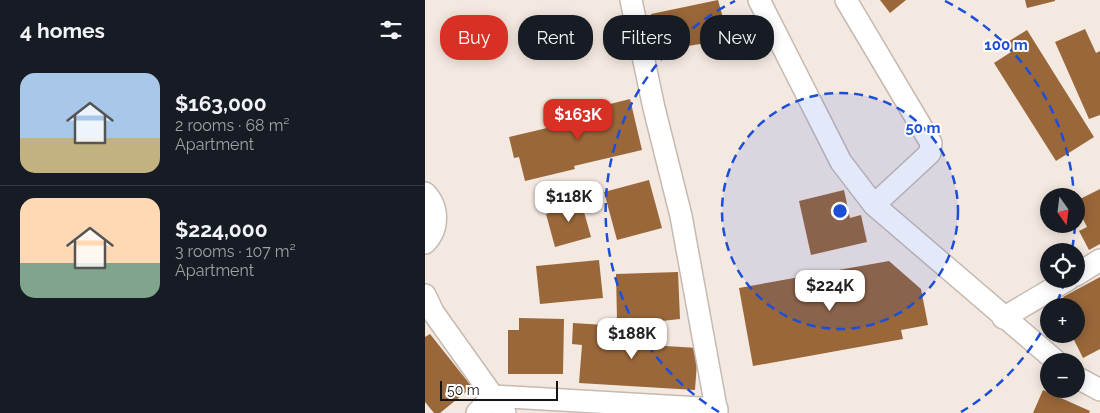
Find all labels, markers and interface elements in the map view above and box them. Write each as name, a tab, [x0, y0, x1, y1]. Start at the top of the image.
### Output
chip: Buy	[440, 15, 508, 60]
chip: Rent	[518, 15, 593, 60]
chip: Filters	[603, 15, 690, 60]
chip: New	[700, 15, 774, 60]
icon: filters	[377, 16, 405, 44]
text: 4 homes	[20, 18, 105, 43]
text: 100 m	[984, 36, 1028, 54]
text: $163,000	[175, 91, 267, 116]
icon: home	[60, 93, 120, 153]
pin: $163K	[543, 98, 613, 141]
text: $163K	[554, 105, 602, 124]
text: 2 rooms · 68 m²	[175, 116, 290, 135]
text: 50 m	[905, 119, 941, 137]
text: Apartment	[175, 135, 254, 154]
pin: $118K	[534, 180, 604, 223]
text: $118K	[546, 187, 592, 206]
north arrow	[1040, 188, 1085, 232]
map controls	[1040, 188, 1085, 398]
centre of rings	[831, 202, 849, 220]
text: $224,000	[175, 217, 268, 242]
icon: home	[60, 218, 120, 278]
text: 3 rooms · 107 m²	[175, 242, 296, 261]
button: locate	[1040, 243, 1085, 288]
text: Apartment	[175, 261, 254, 280]
pin: $224K	[795, 270, 865, 312]
text: $224K	[806, 276, 854, 295]
button: +	[1040, 298, 1085, 343]
pin: $188K	[597, 318, 667, 360]
text: $188K	[608, 324, 656, 343]
button: −	[1040, 353, 1085, 398]
scale bar	[440, 378, 557, 401]
text: 50 m	[447, 382, 480, 398]

